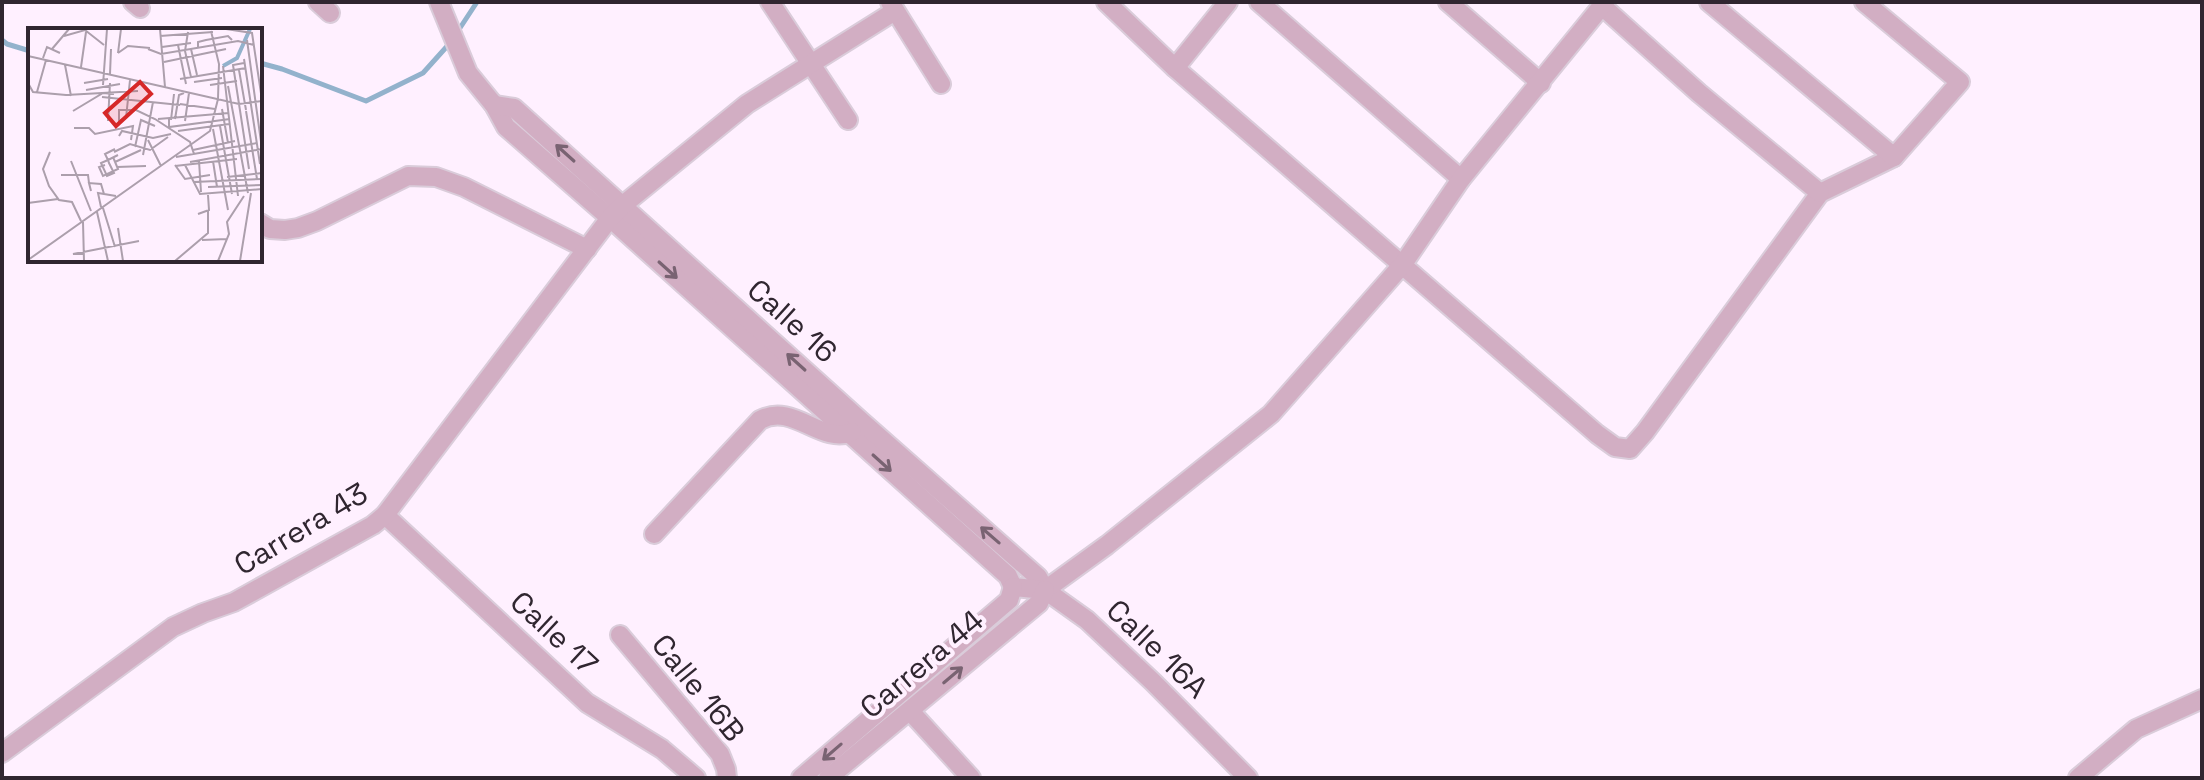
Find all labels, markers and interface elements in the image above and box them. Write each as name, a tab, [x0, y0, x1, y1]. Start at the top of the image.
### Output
inset map	[28, 28, 262, 262]
one-way arrow	[555, 145, 575, 163]
one-way arrow	[658, 261, 678, 279]
street label: Calle 16	[739, 270, 845, 371]
one-way arrow	[786, 353, 806, 372]
one-way arrow	[871, 453, 892, 472]
street label: Carrera 43	[227, 473, 375, 584]
one-way arrow	[981, 527, 1001, 545]
street label: Calle 17	[502, 582, 606, 683]
street label: Calle 16A	[1098, 591, 1216, 707]
street label: Carrera 44	[852, 601, 992, 727]
street label: Calle 16B	[643, 626, 754, 749]
one-way arrow	[943, 666, 963, 684]
one-way arrow	[822, 743, 842, 761]

